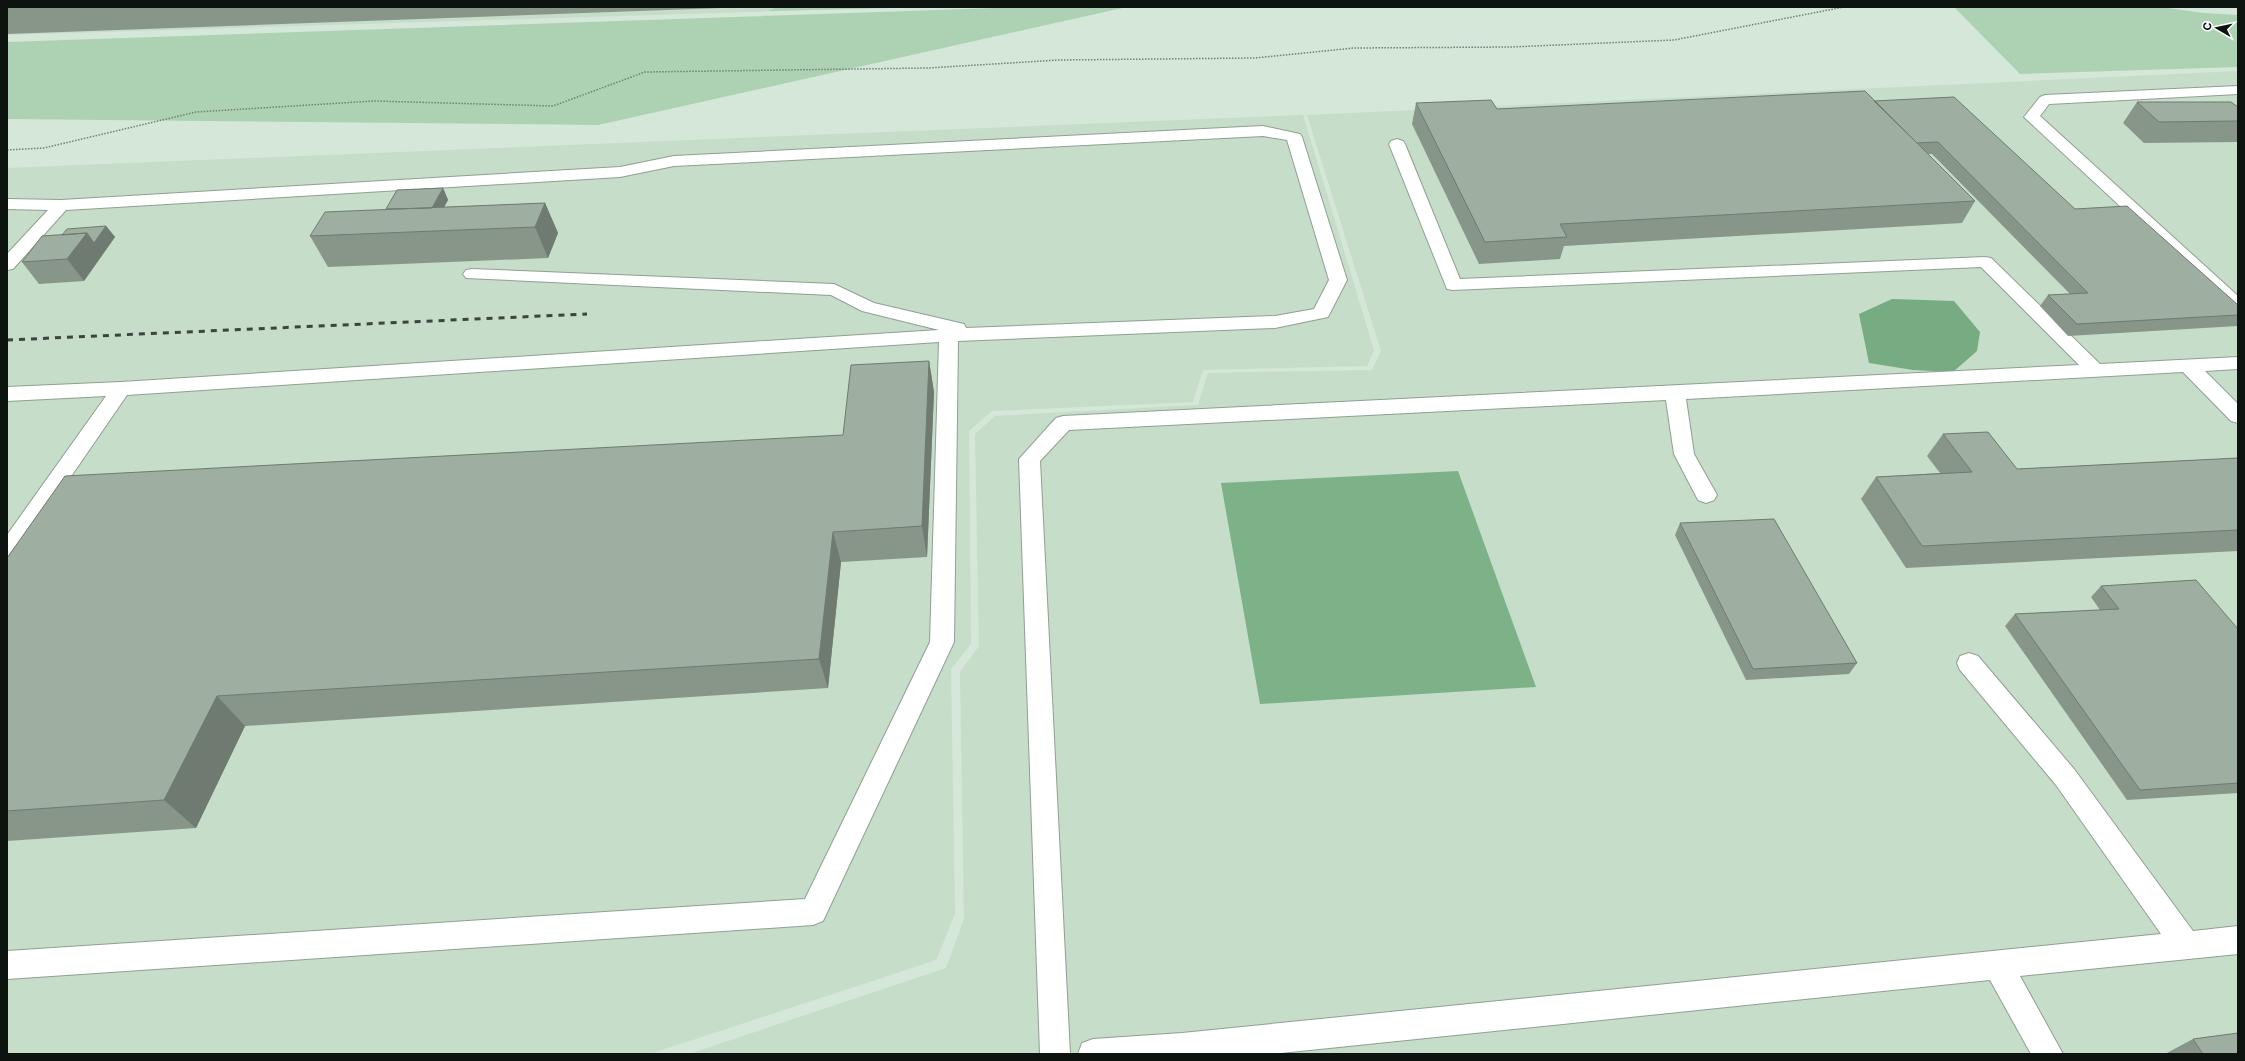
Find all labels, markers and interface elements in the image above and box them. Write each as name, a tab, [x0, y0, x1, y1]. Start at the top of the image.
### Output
north arrow	[2197, 8, 2237, 48]
text: С	[2200, 21, 2215, 32]

